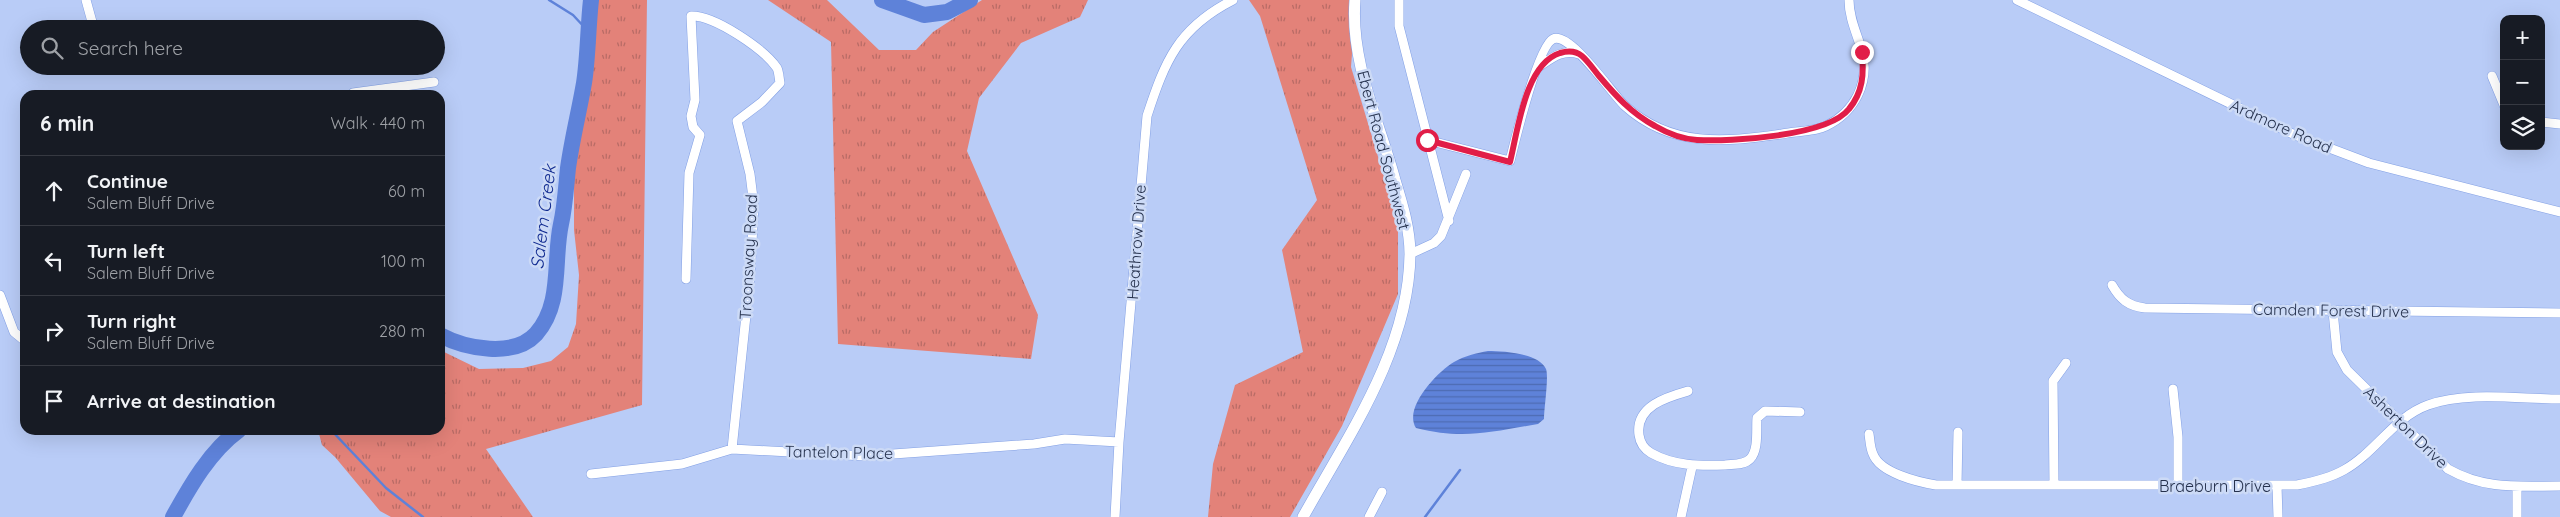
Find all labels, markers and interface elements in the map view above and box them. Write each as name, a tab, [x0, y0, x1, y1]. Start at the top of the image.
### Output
map controls	[2500, 15, 2545, 150]
button: +	[2500, 15, 2545, 60]
search box	[20, 20, 445, 75]
icon: search	[38, 34, 66, 62]
text: Search here	[78, 36, 183, 60]
route end	[1851, 41, 1874, 64]
button: −	[2500, 60, 2545, 105]
street label: Ebert Road Southwest	[1353, 68, 1415, 232]
street label: Ardmore Road	[2227, 95, 2335, 157]
button: layers	[2500, 105, 2545, 150]
text: 6 min	[40, 110, 94, 136]
text: Walk · 440 m	[331, 113, 425, 133]
route start	[1416, 129, 1439, 152]
water label: Salem Creek	[525, 162, 561, 270]
text: Continue	[87, 169, 168, 193]
icon: ahead	[40, 177, 68, 205]
text: 60 m	[388, 181, 425, 201]
street label: Heathrow Drive	[1122, 184, 1150, 300]
text: Salem Bluff Drive	[87, 193, 215, 213]
street label: Troonsway Road	[735, 194, 761, 320]
text: Turn left	[87, 239, 165, 263]
icon: left	[40, 247, 68, 275]
text: 100 m	[381, 251, 425, 271]
text: Salem Bluff Drive	[87, 263, 215, 283]
street label: Camden Forest Drive	[2253, 299, 2409, 321]
text: Turn right	[87, 309, 176, 333]
icon: right	[40, 317, 68, 345]
text: 280 m	[379, 321, 425, 341]
text: Salem Bluff Drive	[87, 333, 215, 353]
street label: Asherton Drive	[2360, 382, 2452, 472]
icon: arrive	[40, 387, 68, 415]
text: Arrive at destination	[87, 389, 276, 413]
street label: Tantelon Place	[785, 441, 893, 463]
street label: Braeburn Drive	[2159, 476, 2271, 496]

